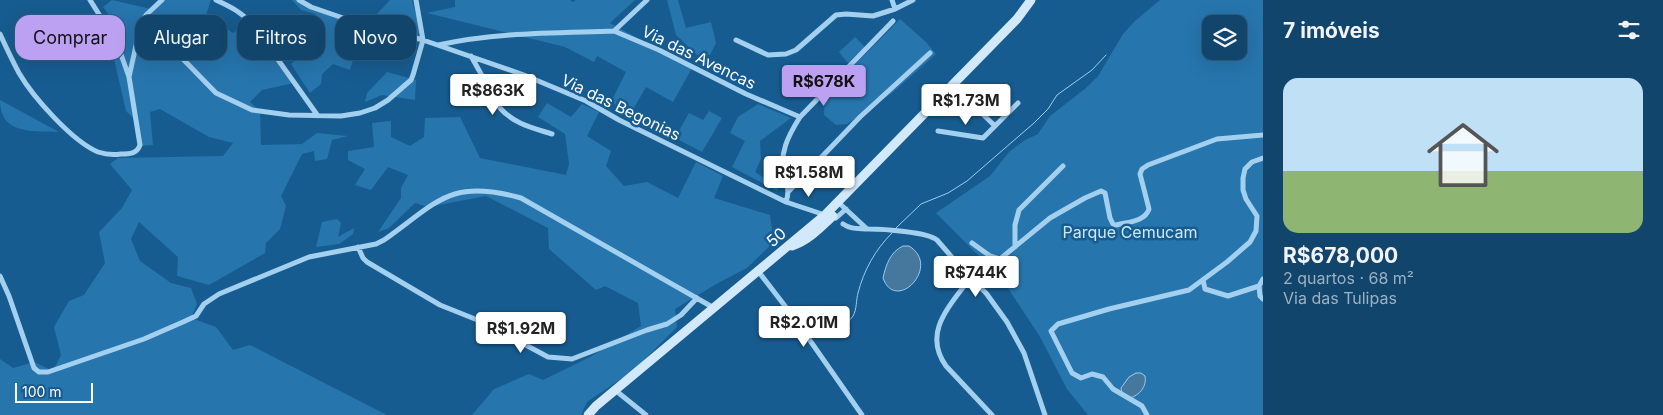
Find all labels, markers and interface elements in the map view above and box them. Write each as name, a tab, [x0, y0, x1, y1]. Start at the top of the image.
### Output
chip: Comprar	[15, 15, 125, 60]
chip: Alugar	[135, 15, 227, 60]
chip: Filtros	[237, 15, 325, 60]
chip: Novo	[335, 15, 416, 60]
map controls	[1202, 15, 1247, 60]
button: layers	[1202, 15, 1247, 60]
icon: filters	[1615, 16, 1643, 44]
text: 7 imóveis	[1283, 18, 1380, 43]
street label: Via das Avencas	[639, 21, 759, 93]
pin: R$678K	[783, 64, 865, 107]
street label: Via das Begonias	[558, 69, 684, 145]
text: R$678K	[793, 71, 855, 91]
pin: R$863K	[452, 74, 534, 116]
text: R$863K	[461, 80, 525, 100]
pin: R$1.73M	[920, 84, 1012, 126]
text: R$1.73M	[932, 90, 1000, 110]
icon: home	[1418, 110, 1508, 200]
pin: R$1.58M	[763, 156, 855, 198]
text: R$1.58M	[775, 162, 843, 182]
park label: Parque Cemucam	[1063, 222, 1197, 242]
street label: 50	[762, 223, 790, 251]
text: R$678,000	[1283, 243, 1398, 268]
pin: R$744K	[935, 256, 1017, 298]
text: R$744K	[945, 262, 1007, 282]
text: 2 quartos · 68 m²	[1283, 268, 1414, 288]
text: Via das Tulipas	[1283, 288, 1397, 308]
pin: R$2.01M	[758, 306, 850, 348]
pin: R$1.92M	[475, 312, 567, 354]
text: R$2.01M	[770, 312, 838, 332]
text: R$1.92M	[487, 318, 555, 338]
scale bar	[15, 380, 92, 403]
text: 100 m	[22, 383, 62, 400]

